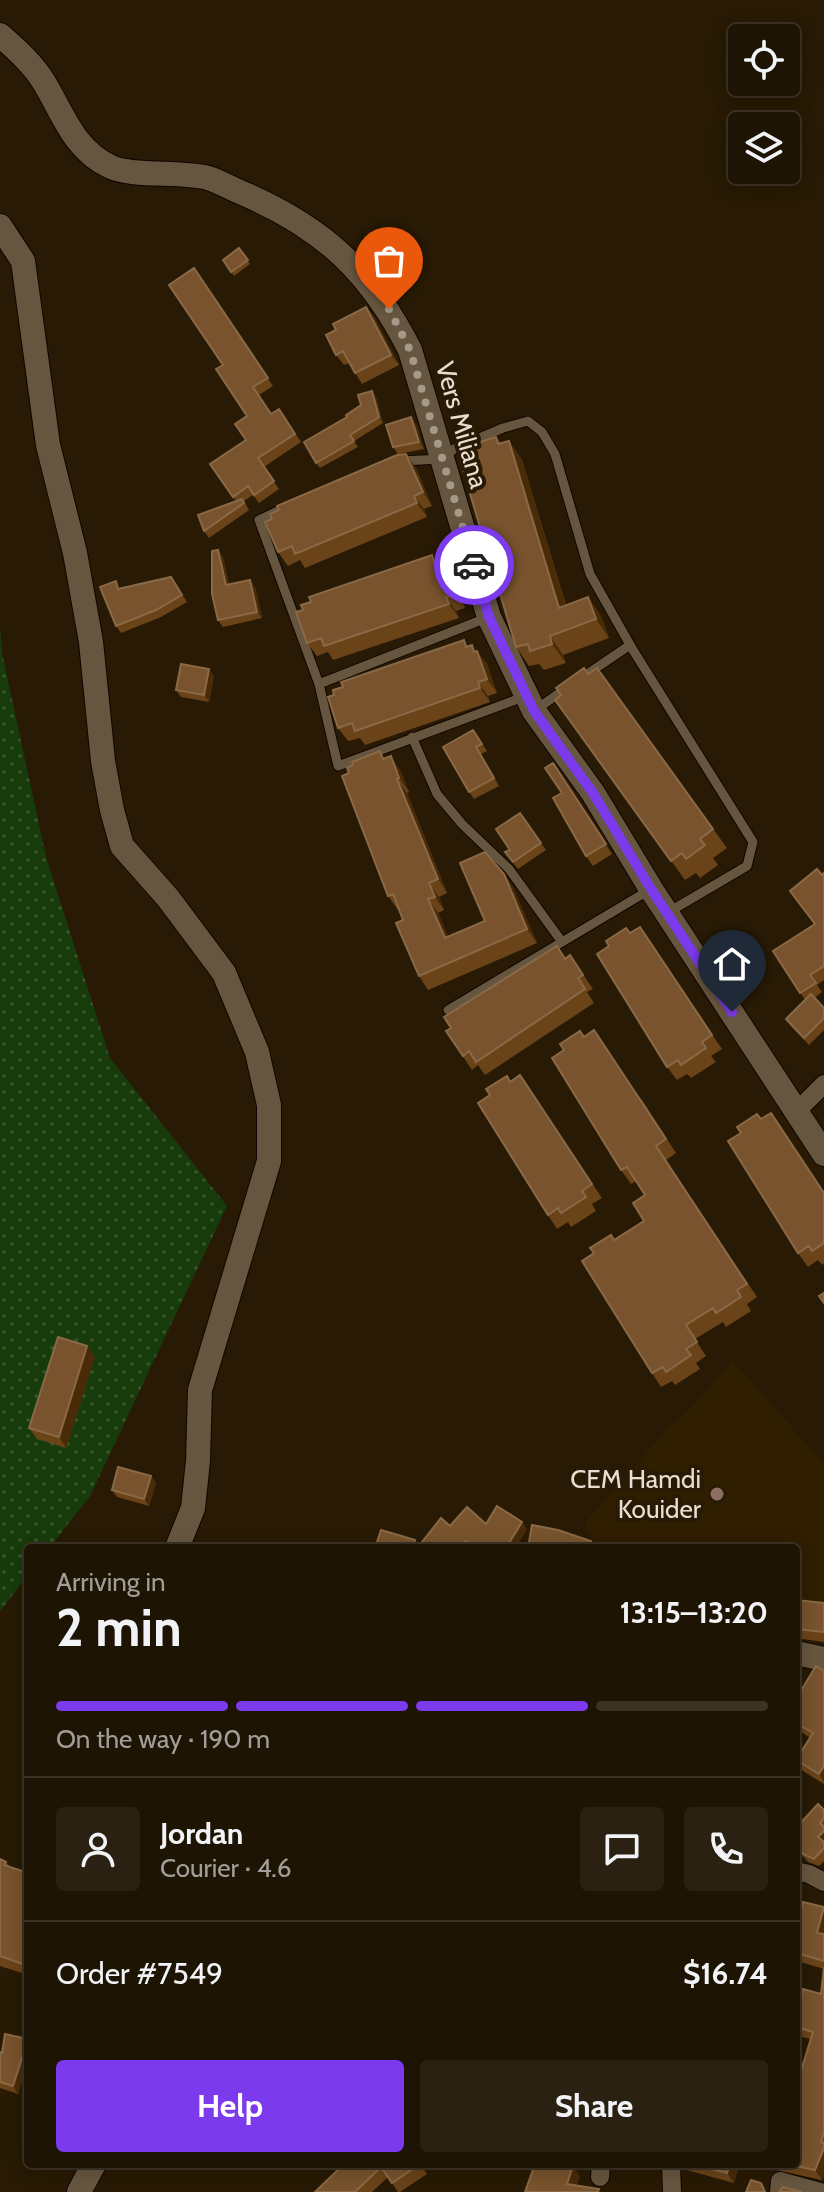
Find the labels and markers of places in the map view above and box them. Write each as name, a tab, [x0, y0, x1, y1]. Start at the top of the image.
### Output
pin	[355, 227, 423, 309]
pin	[698, 930, 766, 1012]
place label: CEM Hamdi Kouider	[570, 1463, 702, 1525]
marker: CEM Hamdi Kouider	[708, 1485, 726, 1503]

